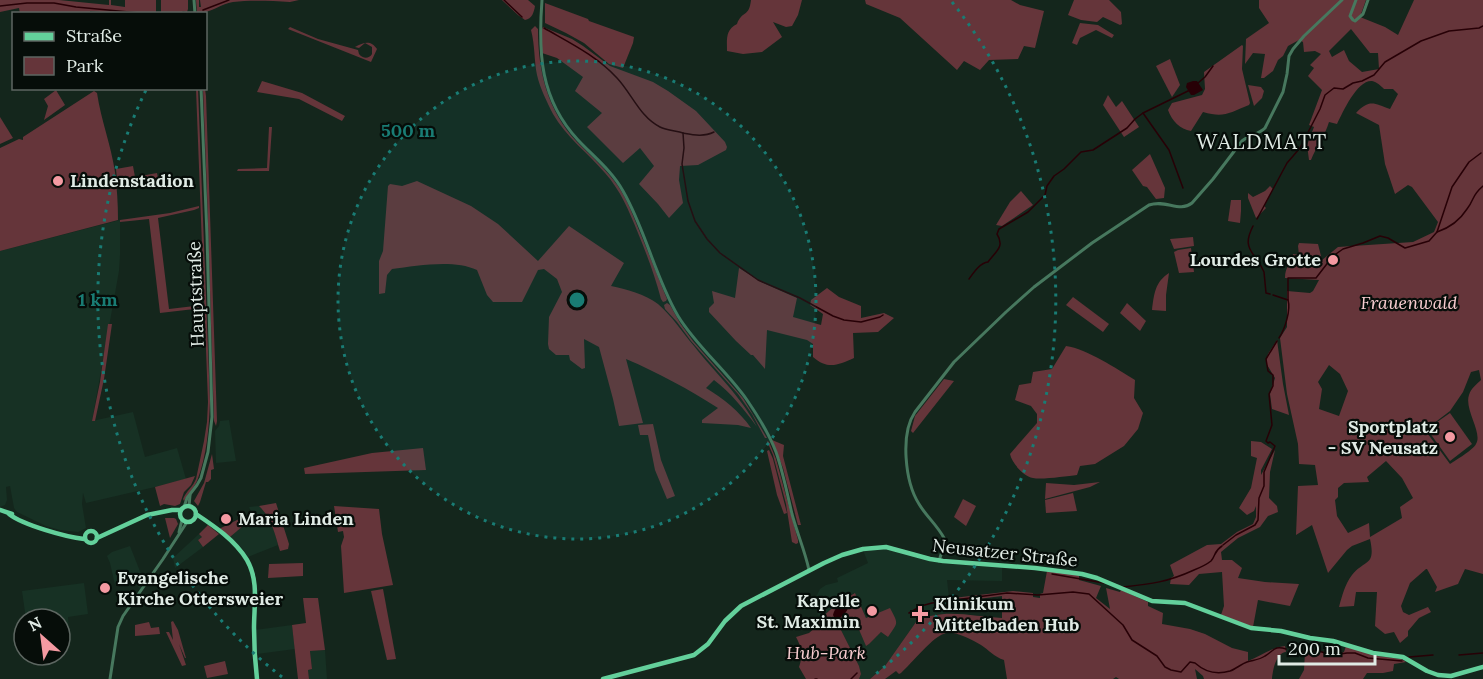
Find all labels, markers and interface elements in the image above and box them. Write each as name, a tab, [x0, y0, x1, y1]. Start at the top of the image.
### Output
legend	[12, 12, 207, 90]
text: Straße	[66, 24, 122, 47]
text: Park	[66, 54, 104, 77]
text: 500 m	[381, 119, 435, 142]
district label: WALDMATT	[1196, 128, 1328, 155]
place label: Lindenstadion	[70, 169, 195, 192]
marker: Lindenstadion	[51, 174, 65, 188]
street label: Hauptstraße	[182, 241, 209, 347]
place label: Lourdes Grotte	[1190, 248, 1321, 271]
marker: Lourdes Grotte	[1326, 253, 1340, 267]
text: 1 km	[78, 288, 118, 311]
centre of rings	[567, 290, 587, 310]
park label: Frauenwald	[1360, 291, 1458, 314]
place label: Sportplatz - SV Neusatz	[1328, 415, 1438, 459]
marker: Sportplatz - SV Neusatz	[1443, 430, 1457, 444]
place label: Maria Linden	[238, 507, 354, 530]
marker: Maria Linden	[219, 512, 233, 526]
street label: Neusatzer Straße	[931, 533, 1079, 572]
place label: Evangelische Kirche Ottersweier	[117, 566, 283, 610]
marker: Evangelische Kirche Ottersweier	[98, 581, 112, 595]
place label: Kapelle St. Maximin	[757, 589, 861, 633]
place label: Klinikum Mittelbaden Hub	[934, 592, 1079, 636]
marker: Kapelle St. Maximin	[865, 604, 879, 618]
marker: Klinikum Mittelbaden Hub	[911, 605, 929, 623]
north arrow	[12, 607, 72, 667]
text: N	[25, 612, 45, 635]
scale bar	[1279, 628, 1375, 666]
text: 200 m	[1288, 637, 1341, 660]
park label: Hub-Park	[786, 641, 866, 664]

